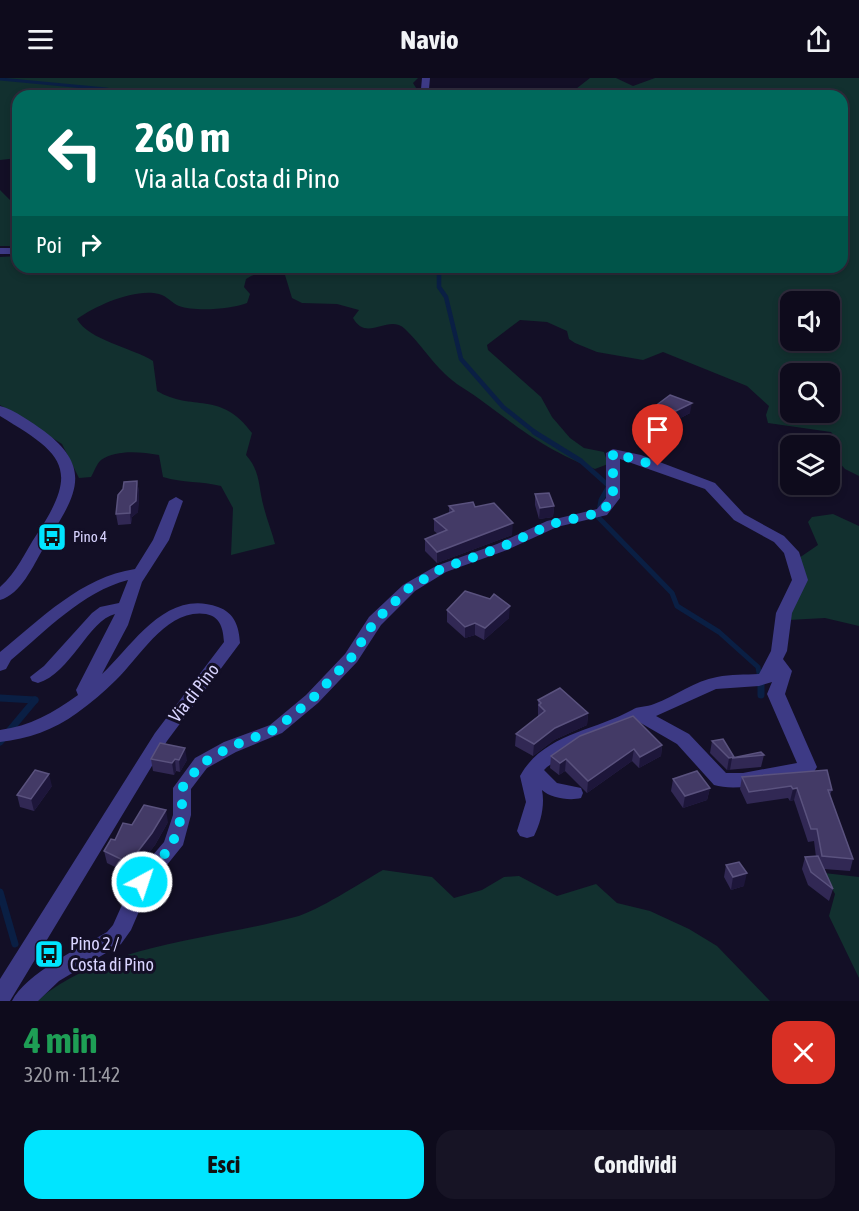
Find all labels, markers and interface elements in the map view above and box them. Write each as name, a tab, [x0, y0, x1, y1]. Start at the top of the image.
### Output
icon: menu	[24, 23, 57, 56]
icon: share	[802, 23, 835, 56]
text: Navio	[400, 24, 459, 55]
text: 260 m	[135, 113, 230, 161]
icon: left	[36, 114, 114, 192]
text: Via alla Costa di Pino	[135, 163, 340, 194]
icon: right	[74, 228, 107, 261]
text: Poi	[36, 232, 62, 258]
map controls	[780, 291, 840, 495]
button: sound	[780, 291, 840, 351]
button: search	[780, 363, 840, 423]
pin	[632, 404, 683, 466]
icon: arrive	[641, 413, 674, 446]
button: layers	[780, 435, 840, 495]
bus stop icon: Pino 4	[36, 521, 68, 553]
place label: Pino 4	[73, 528, 107, 545]
street label: Via di Pino	[164, 659, 223, 726]
position arrow	[110, 850, 174, 914]
place label: Pino 2 / Costa di Pino	[70, 933, 154, 975]
bus stop icon: Pino 2 / Costa di Pino	[33, 938, 65, 970]
text: 4 min	[24, 1019, 98, 1061]
button: close	[772, 1021, 835, 1084]
text: 320 m · 11:42	[24, 1063, 120, 1086]
button: Esci	[24, 1130, 424, 1199]
button: Condividi	[436, 1130, 835, 1199]

